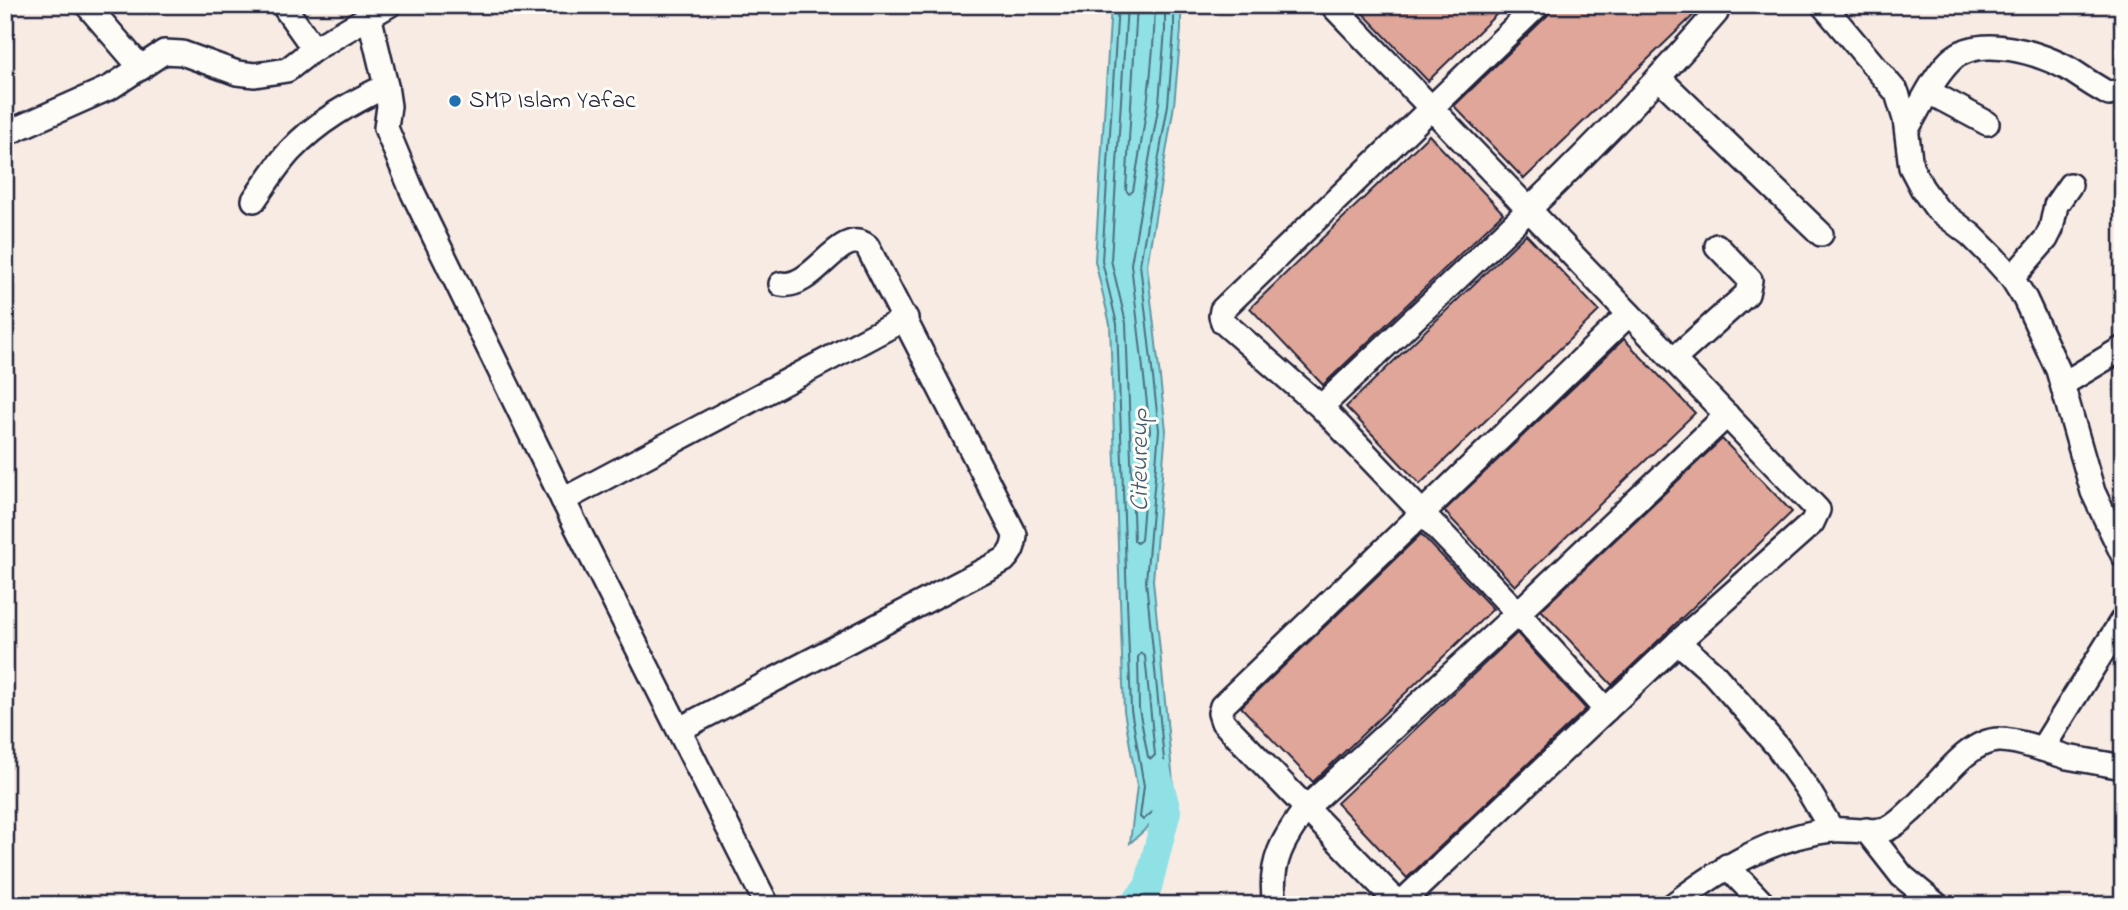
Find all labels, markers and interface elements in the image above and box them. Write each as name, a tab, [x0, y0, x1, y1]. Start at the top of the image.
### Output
place label: SMP Islam Yafac	[469, 84, 636, 119]
marker: SMP Islam Yafac	[447, 93, 463, 109]
water label: Citeureup	[1122, 408, 1160, 511]

